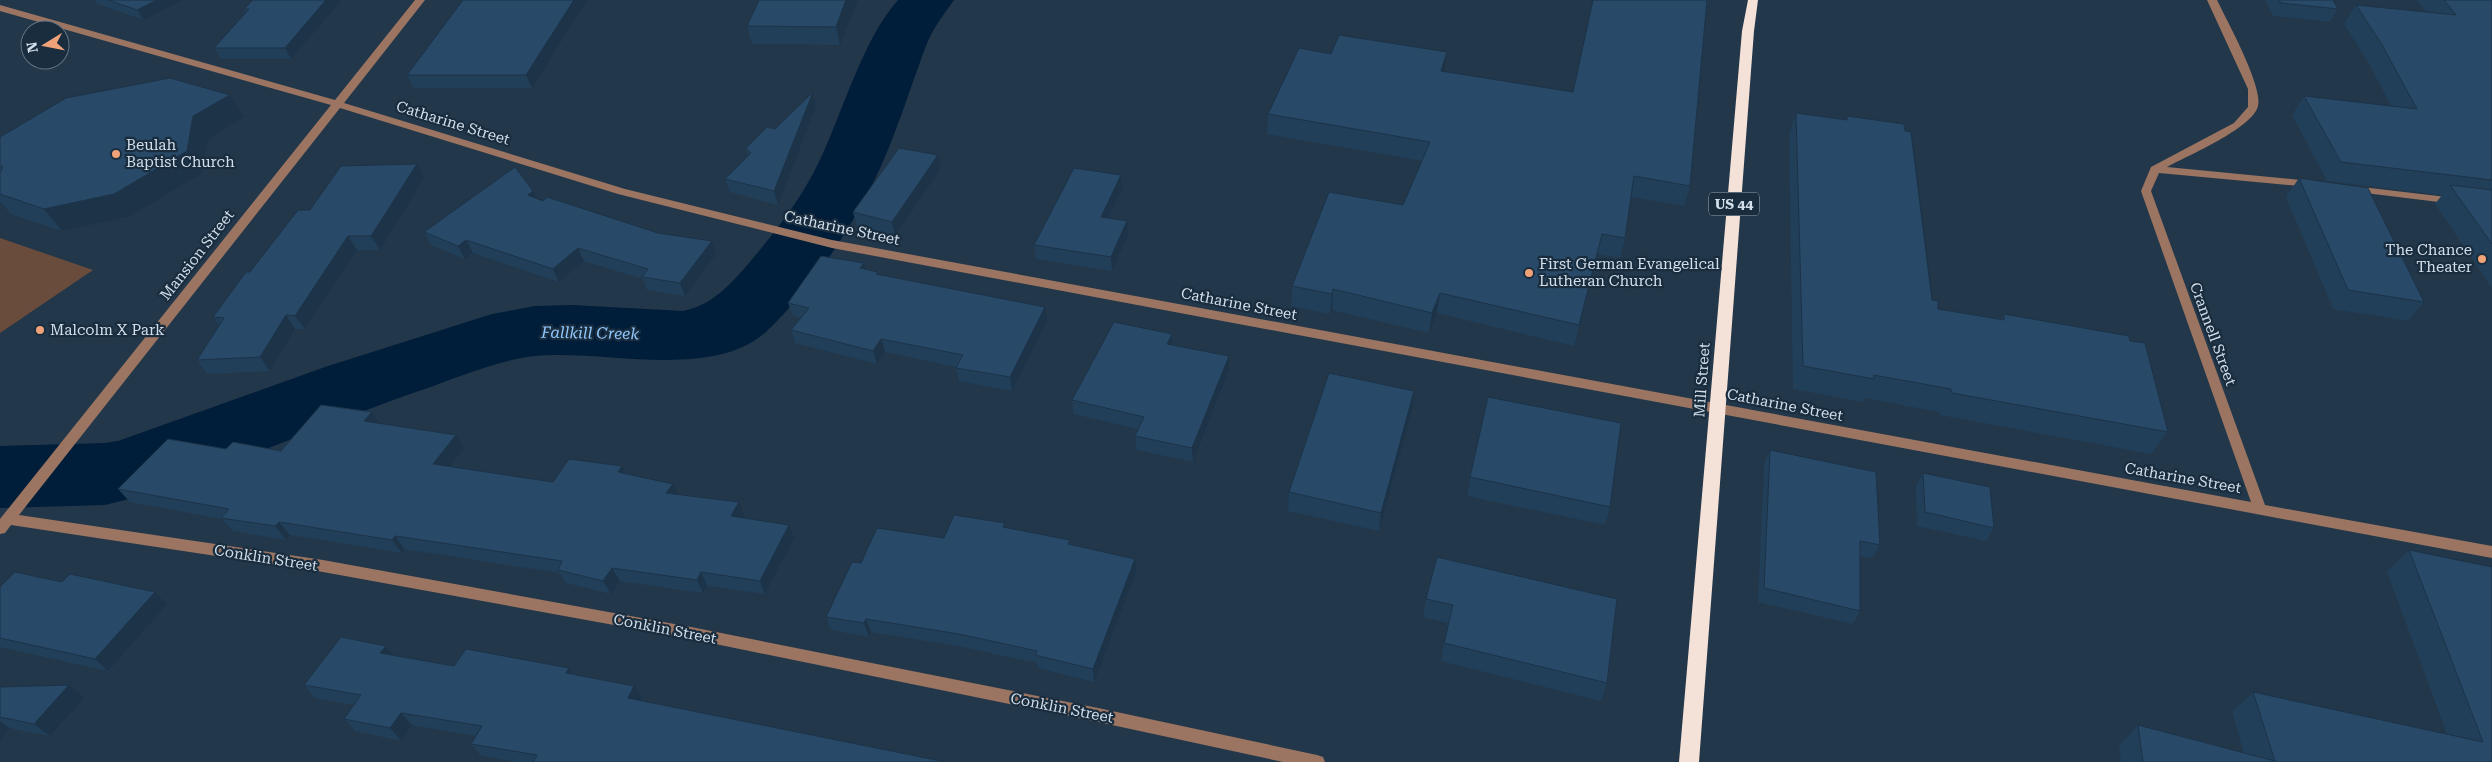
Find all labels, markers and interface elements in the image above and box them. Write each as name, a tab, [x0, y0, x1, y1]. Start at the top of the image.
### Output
north arrow	[20, 20, 70, 70]
text: N	[23, 40, 41, 54]
street label: Catharine Street	[394, 97, 512, 149]
place label: Beulah Baptist Church	[126, 136, 235, 171]
marker: Beulah Baptist Church	[110, 148, 122, 160]
road number: US 44	[1709, 192, 1759, 215]
street label: Mansion Street	[156, 206, 238, 304]
street label: Catharine Street	[783, 207, 902, 249]
place label: The Chance Theater	[2385, 241, 2472, 276]
marker: The Chance Theater	[2476, 253, 2488, 265]
place label: First German Evangelical Lutheran Church	[1539, 255, 1720, 290]
marker: First German Evangelical Lutheran Church	[1523, 267, 1535, 279]
street label: Crannell Street	[2186, 280, 2240, 388]
street label: Catharine Street	[1179, 284, 1299, 324]
place label: Malcolm X Park	[50, 321, 165, 339]
water label: Fallkill Creek	[540, 323, 639, 343]
marker: Malcolm X Park	[34, 324, 46, 336]
street label: Mill Street	[1690, 341, 1714, 418]
street label: Catharine Street	[1725, 385, 1845, 425]
street label: Catharine Street	[2123, 459, 2243, 497]
street label: Conklin Street	[213, 541, 319, 575]
street label: Conklin Street	[612, 610, 718, 648]
street label: Conklin Street	[1009, 689, 1115, 727]

